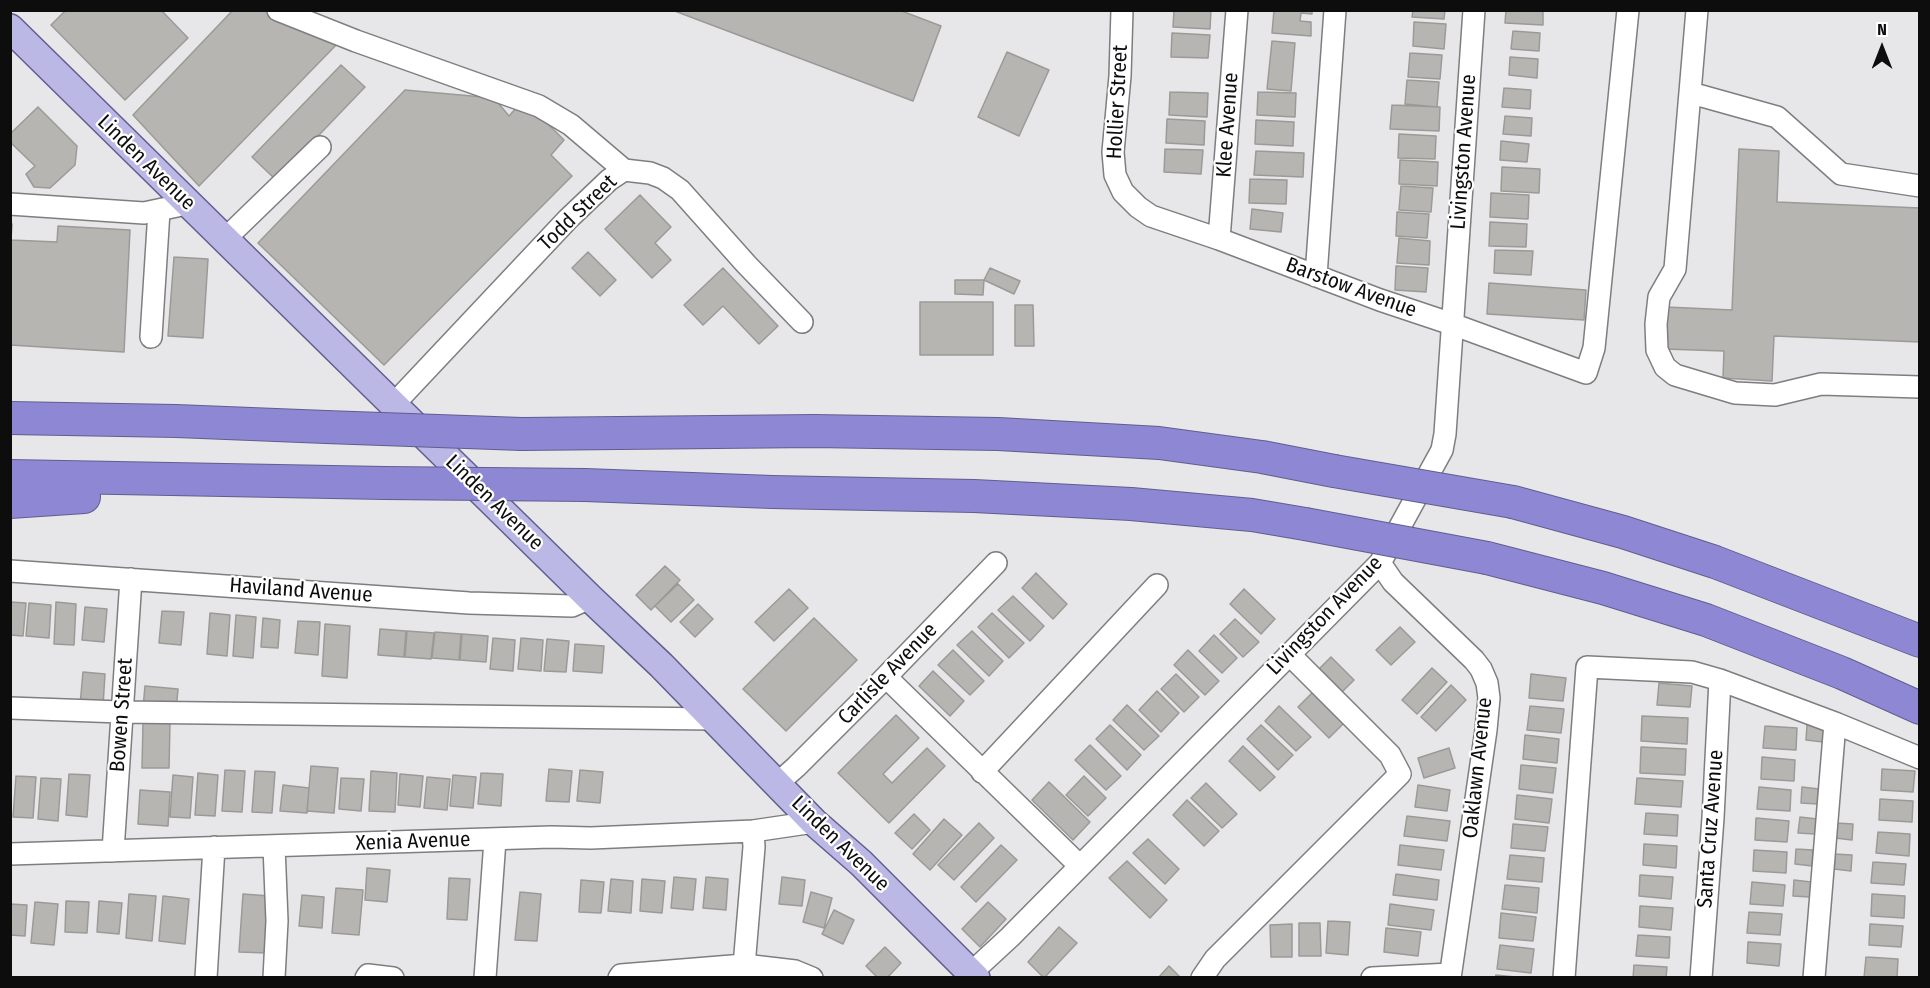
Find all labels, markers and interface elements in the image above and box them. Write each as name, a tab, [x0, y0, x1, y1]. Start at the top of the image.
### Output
north arrow	[1852, 18, 1912, 78]
text: N	[1877, 20, 1887, 39]
street label: Hollier Street	[1102, 44, 1134, 160]
street label: Klee Avenue	[1212, 72, 1244, 178]
street label: Livingston Avenue	[1446, 73, 1482, 231]
street label: Linden Avenue	[92, 110, 200, 216]
street label: Todd Street	[534, 170, 622, 256]
street label: Barstow Avenue	[1282, 253, 1420, 323]
street label: Linden Avenue	[440, 450, 548, 556]
street label: Livingston Avenue	[1262, 551, 1388, 681]
street label: Haviland Avenue	[229, 573, 373, 609]
street label: Carlisle Avenue	[833, 618, 943, 730]
street label: Bowen Street	[105, 657, 139, 773]
street label: Oaklawn Avenue	[1458, 696, 1498, 840]
street label: Santa Cruz Avenue	[1693, 749, 1729, 909]
street label: Linden Avenue	[786, 791, 894, 897]
street label: Xenia Avenue	[355, 827, 471, 857]

